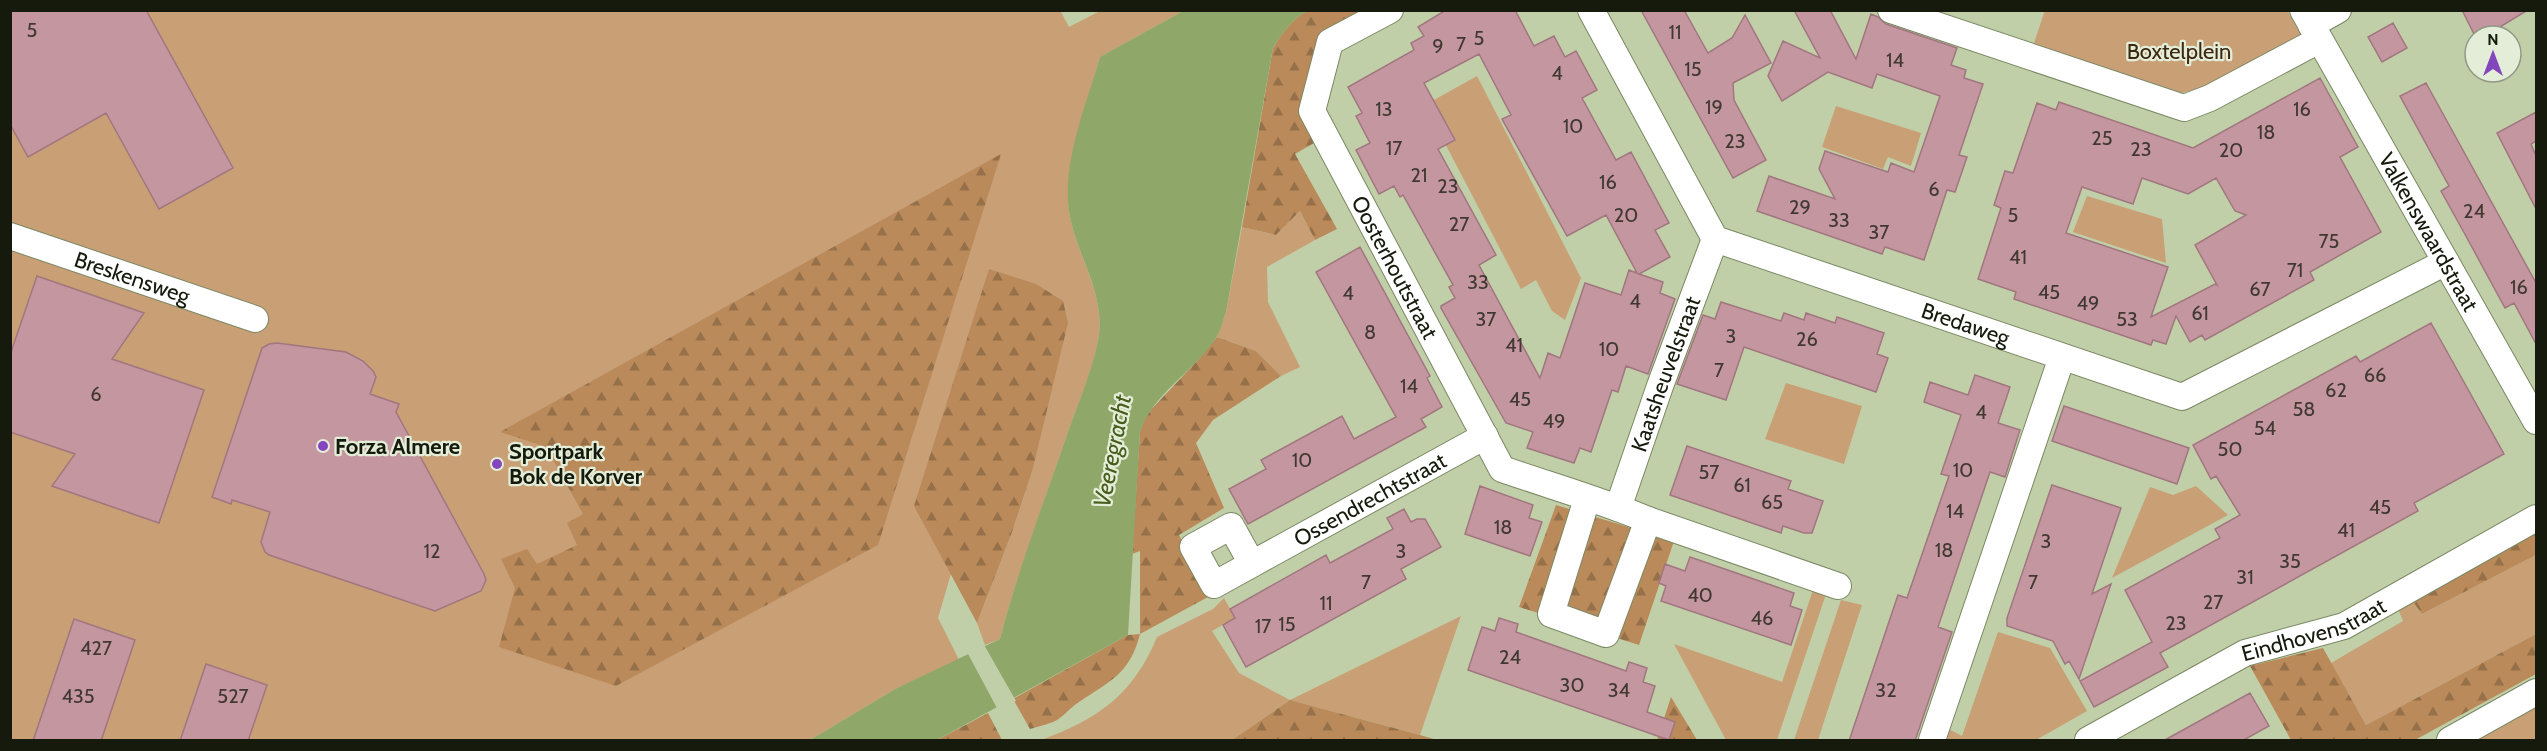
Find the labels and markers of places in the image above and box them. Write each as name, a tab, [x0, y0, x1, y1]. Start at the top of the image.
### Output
place label: Forza Almere	[335, 433, 460, 460]
place label: Sportpark Bok de Korver	[509, 438, 643, 490]
marker: Forza Almere	[316, 439, 330, 453]
marker: Sportpark Bok de Korver	[490, 457, 504, 471]

